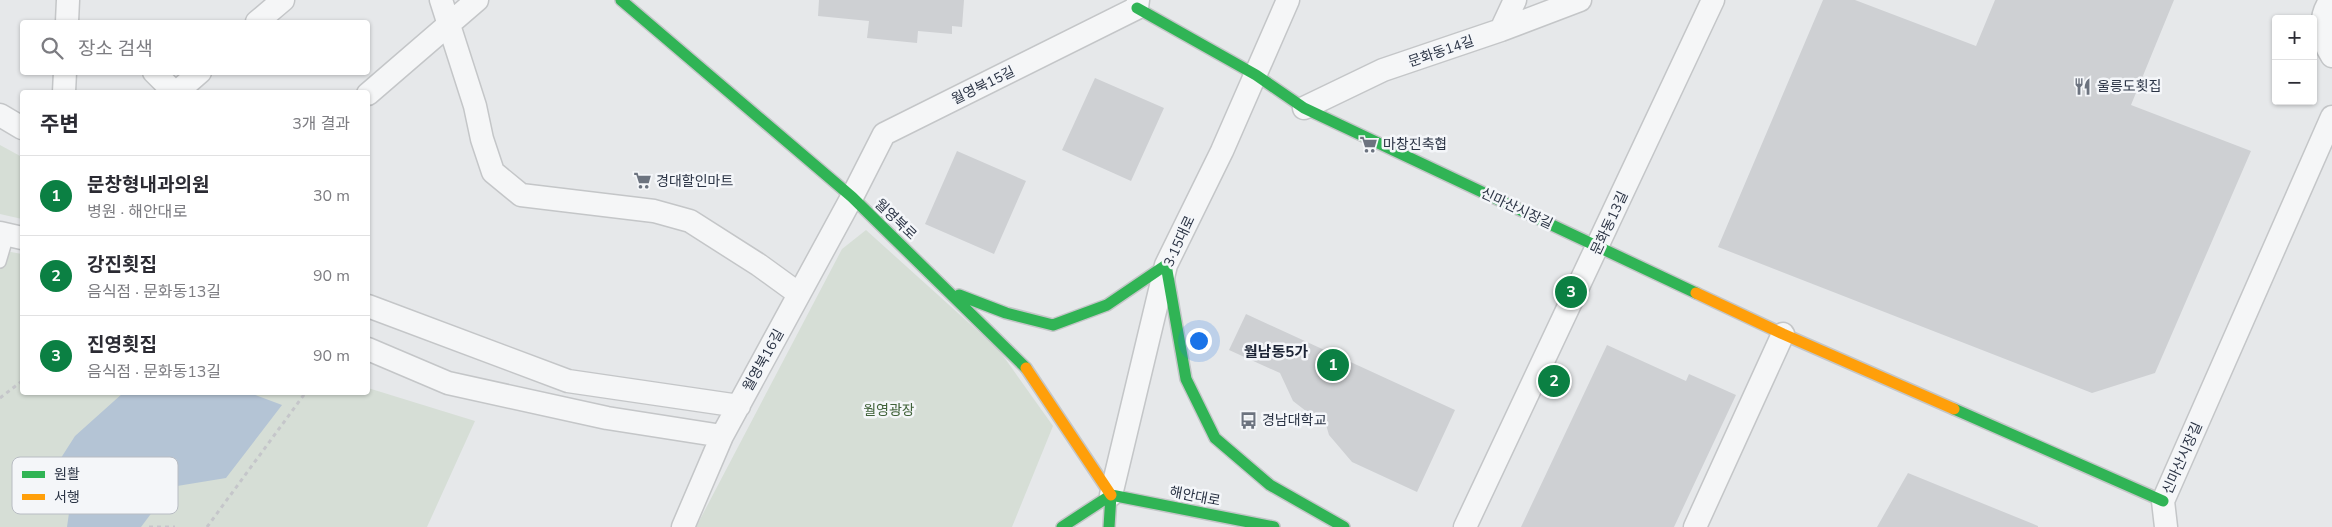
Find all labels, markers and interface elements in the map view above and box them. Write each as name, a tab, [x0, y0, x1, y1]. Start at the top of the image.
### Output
map controls	[2272, 15, 2317, 105]
button: +	[2272, 15, 2317, 60]
search box	[20, 20, 370, 75]
street label: 문화동14길	[1406, 31, 1477, 72]
icon: search	[38, 34, 66, 62]
text: 장소 검색	[78, 36, 153, 62]
button: −	[2272, 60, 2317, 105]
street label: 월영북15길	[948, 62, 1018, 109]
restaurant icon: 울릉도횟집	[2073, 76, 2093, 96]
place label: 울릉도횟집	[2097, 77, 2161, 96]
text: 주변	[40, 110, 79, 138]
text: 3개 결과	[292, 113, 350, 135]
supermarket icon: 마창진축협	[1359, 134, 1379, 154]
place label: 마창진축협	[1383, 135, 1447, 154]
supermarket icon: 경대할인마트	[632, 171, 652, 191]
text: 문창형내과의원	[87, 172, 209, 198]
place label: 경대할인마트	[656, 172, 733, 191]
street label: 신마산시장길	[1478, 184, 1556, 233]
text: 1	[51, 185, 61, 207]
text: 30 m	[313, 185, 350, 207]
street label: 문화동13길	[1586, 188, 1633, 258]
street label: 월영북로	[871, 195, 921, 244]
text: 병원 · 해안대로	[87, 201, 187, 223]
street label: 3·15대로	[1159, 213, 1200, 270]
text: 강진횟집	[87, 252, 157, 278]
text: 2	[51, 265, 61, 287]
text: 90 m	[313, 265, 350, 287]
pin: 3	[1555, 273, 1587, 311]
text: 음식점 · 문화동13길	[87, 281, 221, 303]
street label: 월영북16길	[739, 326, 788, 395]
your location	[1186, 328, 1212, 354]
text: 진영횟집	[87, 332, 157, 358]
district label: 월남동5가	[1244, 342, 1308, 362]
text: 3	[51, 345, 61, 367]
text: 90 m	[313, 345, 350, 367]
pin: 1	[1317, 346, 1349, 384]
text: 음식점 · 문화동13길	[87, 361, 221, 383]
pin: 2	[1538, 362, 1570, 400]
park label: 월영광장	[863, 401, 915, 420]
bus stop icon: 경남대학교	[1238, 410, 1258, 430]
place label: 경남대학교	[1262, 411, 1327, 430]
street label: 신마산시장길	[2158, 419, 2207, 497]
legend	[12, 457, 178, 514]
text: 원활	[54, 465, 80, 484]
street label: 해안대로	[1168, 482, 1222, 511]
text: 서행	[54, 488, 80, 507]

